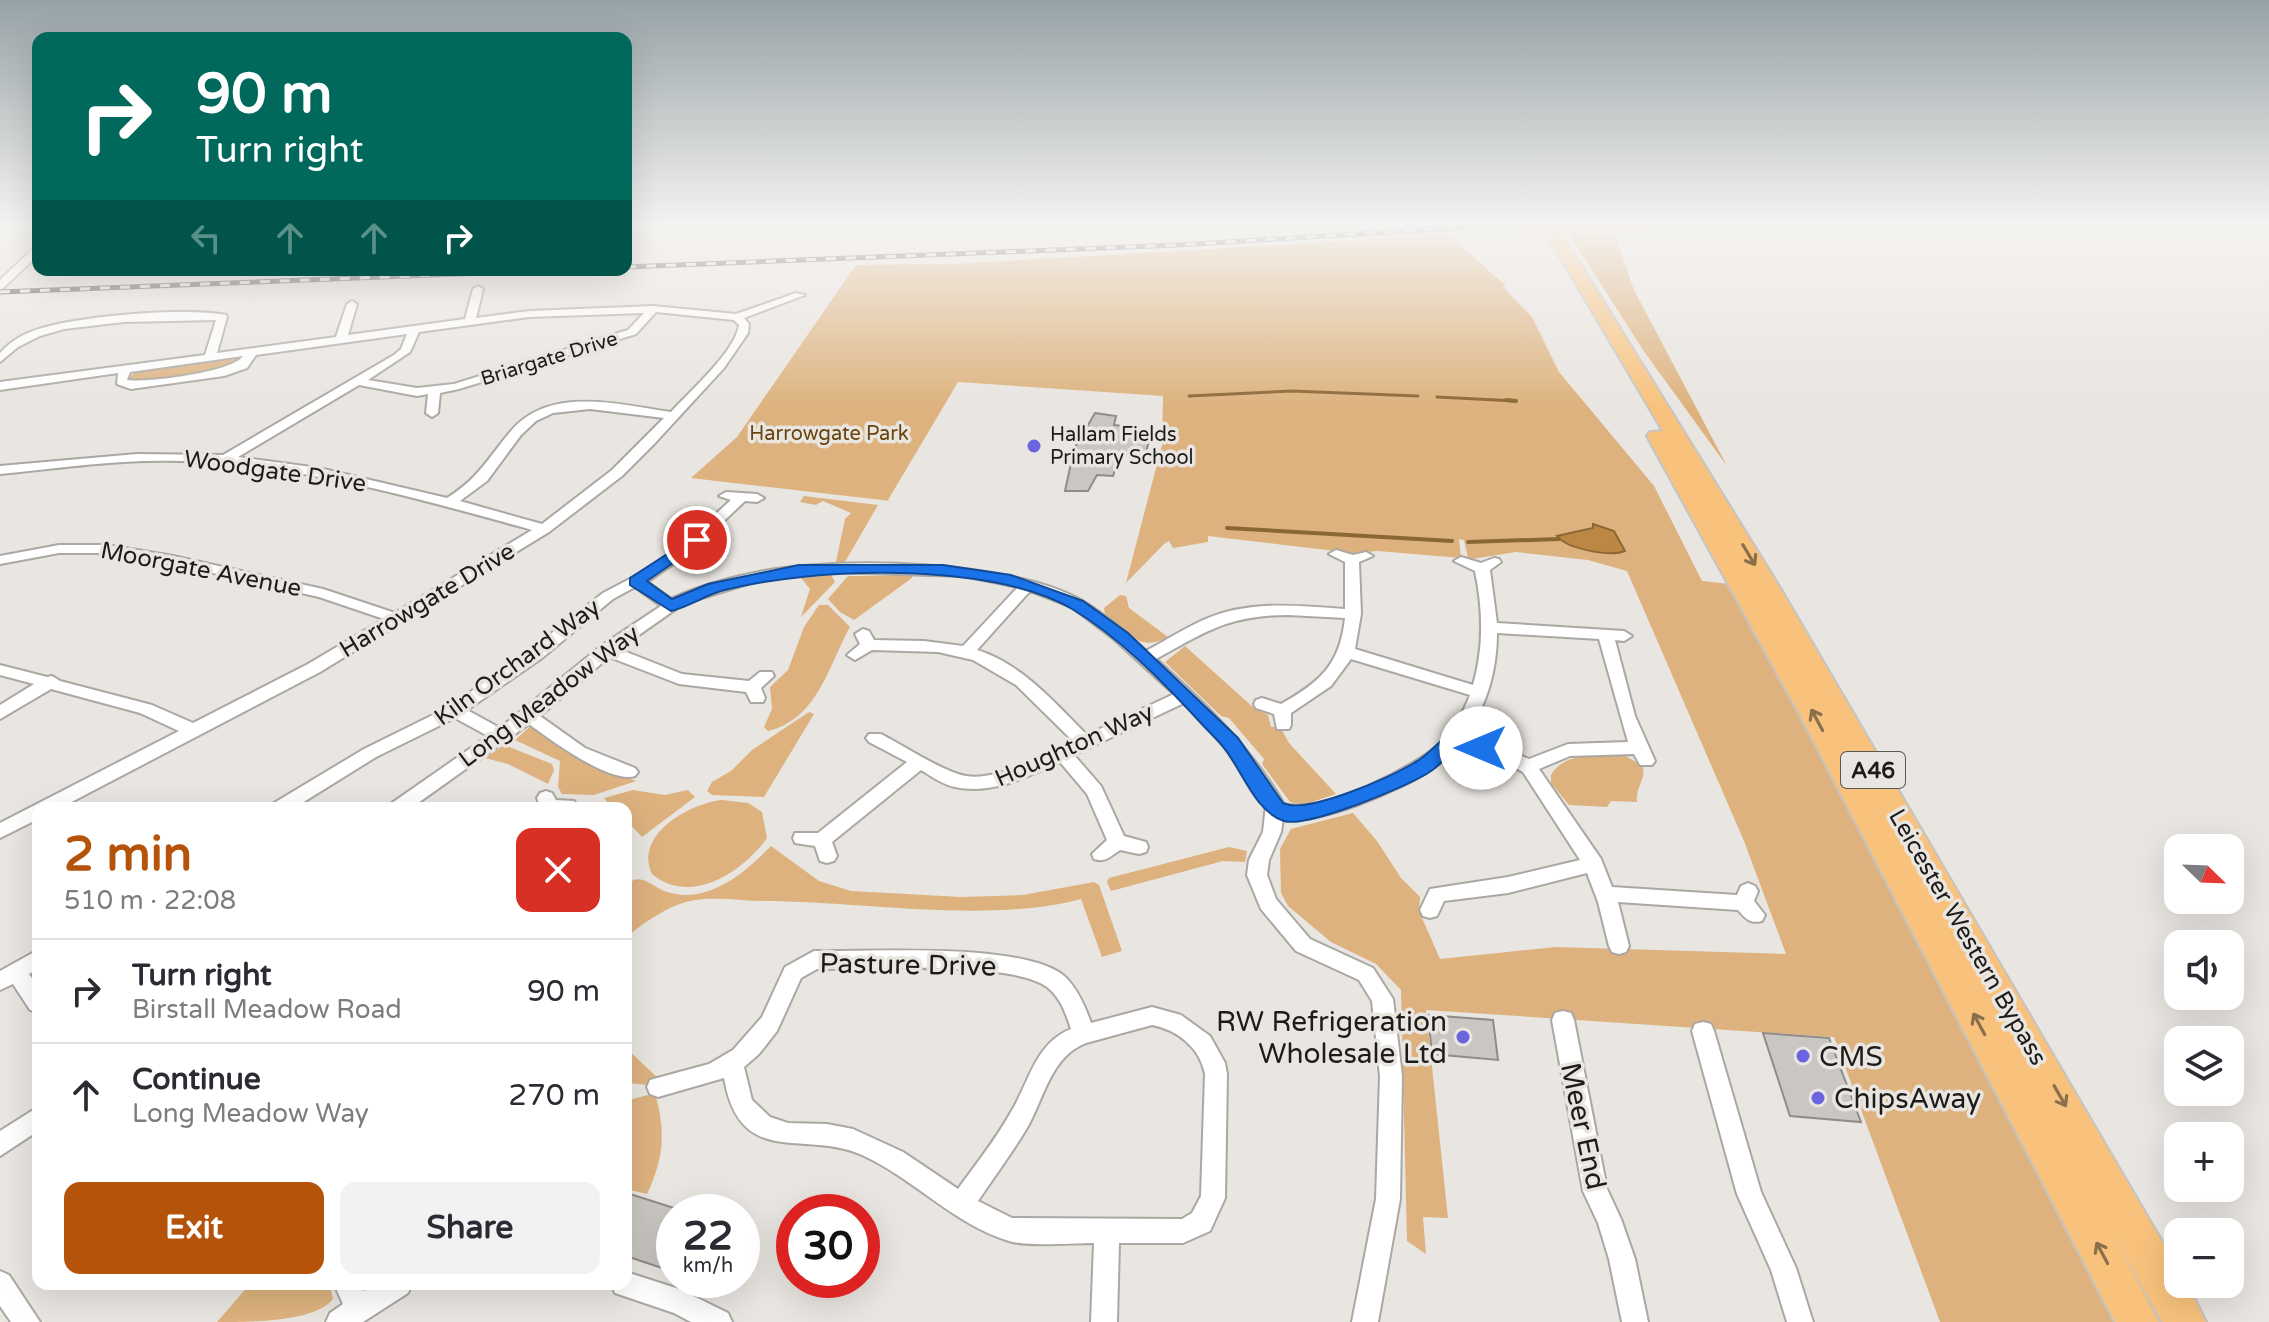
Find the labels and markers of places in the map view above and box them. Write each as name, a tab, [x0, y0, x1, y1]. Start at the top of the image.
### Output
place label: Hallam Fields Primary School	[1050, 423, 1194, 470]
marker: Hallam Fields Primary School	[1025, 437, 1043, 455]
pin	[663, 506, 731, 574]
place label: RW Refrigeration Wholesale Ltd	[1216, 1005, 1447, 1071]
marker: RW Refrigeration Wholesale Ltd	[1454, 1028, 1472, 1046]
place label: CMS	[1819, 1040, 1883, 1074]
marker: CMS	[1794, 1047, 1812, 1065]
place label: ChipsAway	[1834, 1082, 1981, 1116]
marker: ChipsAway	[1809, 1089, 1827, 1107]

